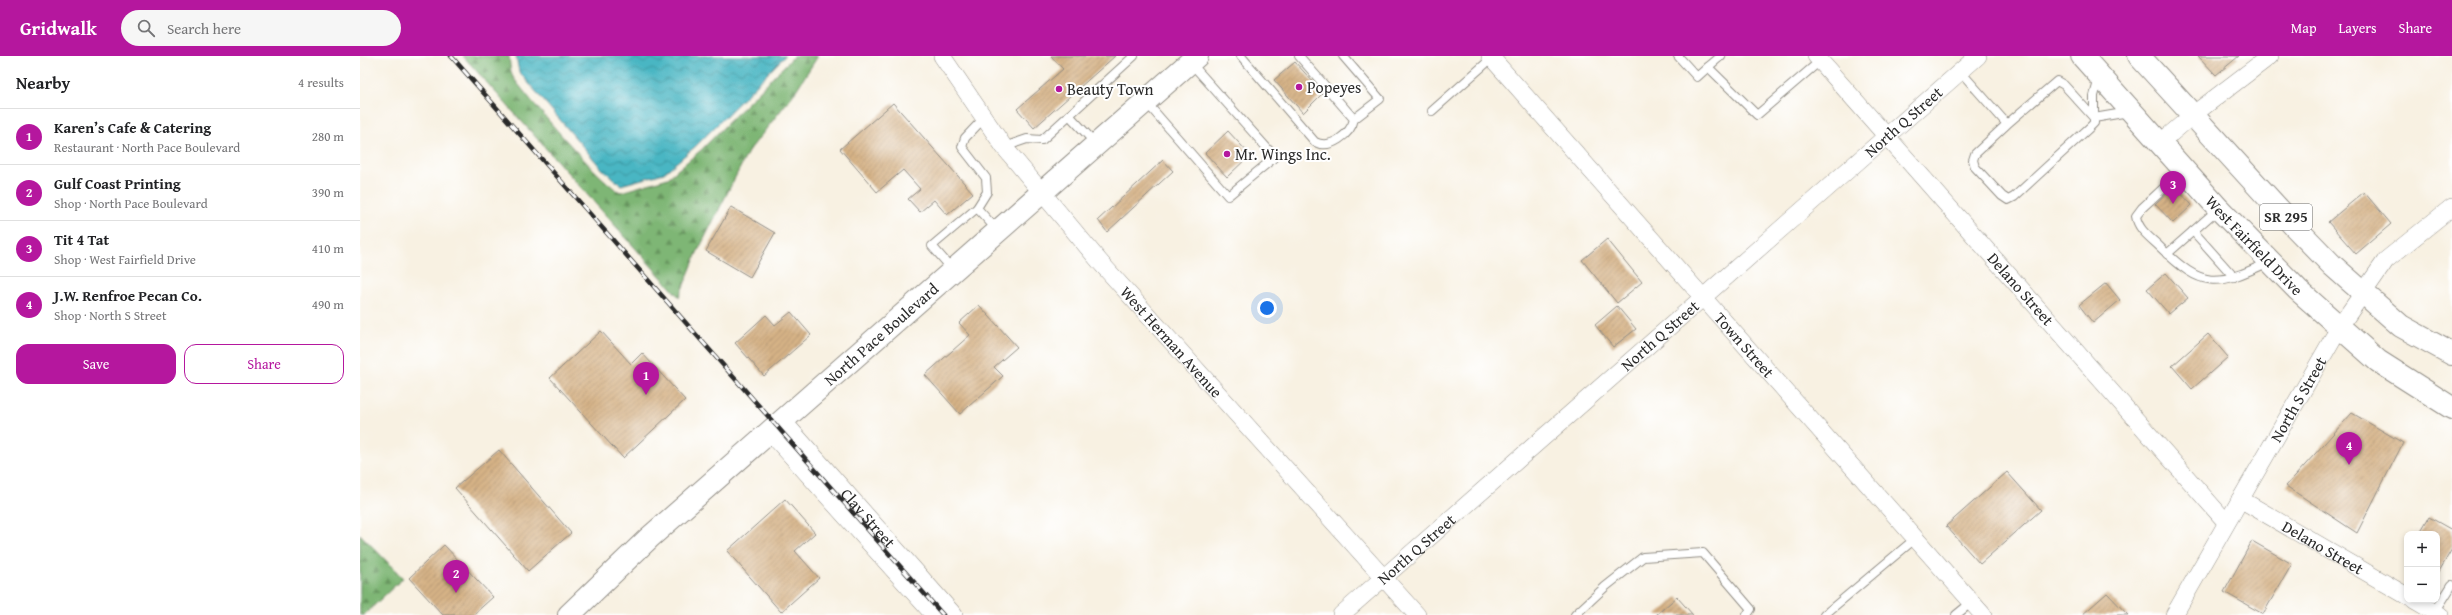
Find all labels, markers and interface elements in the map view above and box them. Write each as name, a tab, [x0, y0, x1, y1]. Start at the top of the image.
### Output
search box	[121, 10, 401, 46]
text: Gridwalk	[20, 14, 97, 42]
icon: search	[135, 17, 157, 39]
text: Search here	[167, 18, 241, 39]
text: Map	[2291, 18, 2317, 38]
text: Layers	[2339, 18, 2377, 38]
text: Share	[2399, 18, 2432, 38]
text: Nearby	[16, 70, 70, 95]
text: 4 results	[298, 73, 344, 92]
place label: Popeyes	[1307, 75, 1361, 99]
place label: Beauty Town	[1067, 77, 1154, 101]
street label: North Q Street	[1859, 80, 1948, 163]
marker: Popeyes	[1294, 82, 1304, 92]
marker: Beauty Town	[1054, 84, 1064, 94]
text: Karen’s Cafe & Catering	[54, 117, 211, 138]
text: 1	[26, 127, 32, 146]
text: 280 m	[312, 127, 344, 146]
text: Restaurant · North Pace Boulevard	[54, 138, 240, 157]
place label: Mr. Wings Inc.	[1235, 142, 1331, 166]
marker: Mr. Wings Inc.	[1222, 149, 1232, 159]
pin: 3	[2160, 171, 2186, 204]
text: Gulf Coast Printing	[54, 173, 181, 194]
text: 2	[26, 183, 32, 202]
text: 390 m	[312, 183, 344, 202]
street label: West Fairfield Drive	[2200, 190, 2309, 301]
text: Shop · North Pace Boulevard	[54, 194, 208, 213]
road number: SR 295	[2260, 204, 2312, 230]
text: Tit 4 Tat	[54, 229, 109, 250]
text: 3	[26, 239, 32, 258]
text: 410 m	[312, 239, 344, 258]
street label: Delano Street	[1982, 247, 2060, 331]
text: Shop · West Fairfield Drive	[54, 250, 196, 269]
street label: North Pace Boulevard	[818, 276, 944, 391]
street label: West Herman Avenue	[1115, 280, 1228, 403]
text: J.W. Renfroe Pecan Co.	[54, 285, 202, 306]
street label: North Q Street	[1615, 294, 1704, 376]
text: 4	[26, 295, 32, 314]
text: 490 m	[312, 295, 344, 314]
your location	[1257, 298, 1277, 318]
text: Shop · North S Street	[54, 306, 167, 325]
street label: Town Street	[1709, 307, 1781, 383]
button: Save	[16, 344, 176, 384]
button: Share	[184, 344, 344, 384]
street label: North S Street	[2264, 352, 2332, 446]
pin: 1	[633, 362, 659, 395]
pin: 4	[2336, 432, 2362, 465]
street label: Clay Street	[835, 483, 902, 553]
street label: North Q Street	[1372, 508, 1461, 590]
street label: Delano Street	[2278, 514, 2368, 580]
map controls	[2404, 531, 2440, 603]
button: +	[2404, 531, 2440, 567]
pin: 2	[443, 560, 469, 593]
button: −	[2404, 567, 2440, 603]

